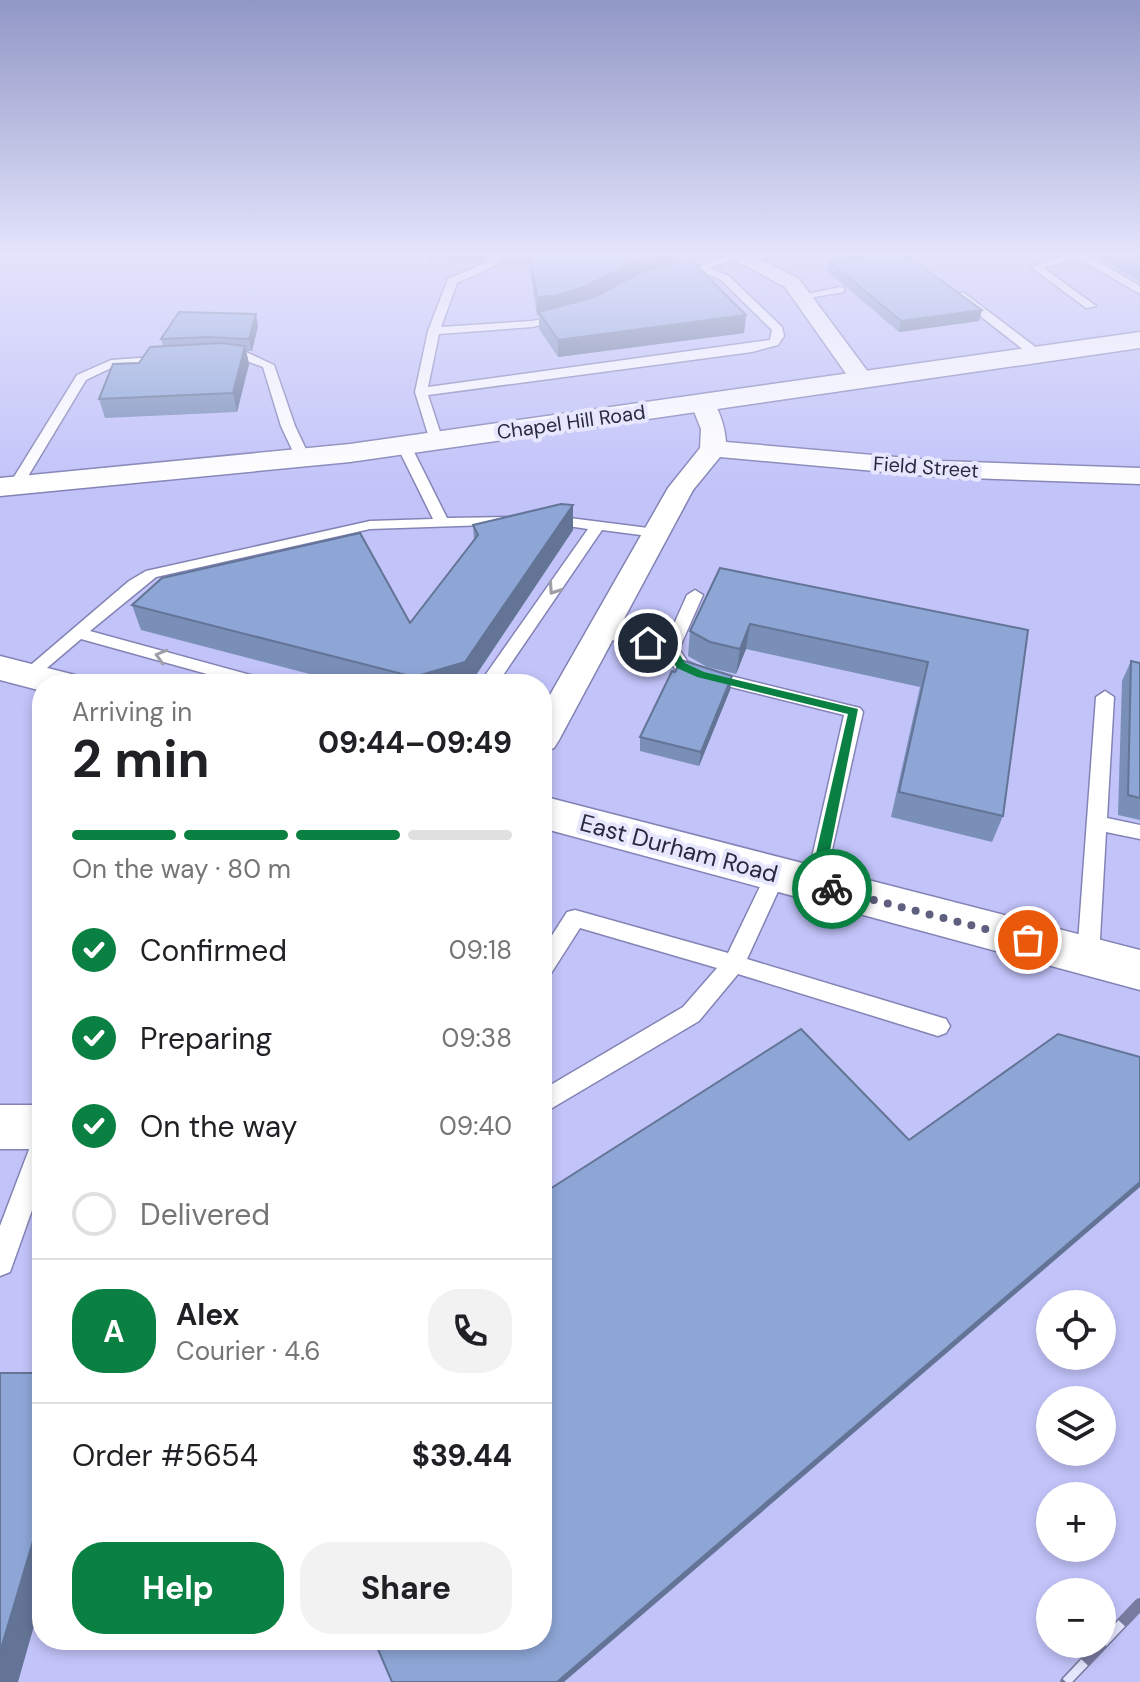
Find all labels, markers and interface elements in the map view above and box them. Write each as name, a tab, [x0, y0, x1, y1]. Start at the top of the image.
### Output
street label: Chapel Hill Road	[495, 399, 647, 445]
street label: Field Street	[872, 450, 980, 484]
one-way arrow	[549, 581, 564, 595]
pin	[614, 609, 682, 677]
icon: home	[626, 621, 670, 665]
one-way arrow	[155, 648, 169, 665]
text: Arriving in	[72, 695, 192, 729]
text: 09:44–09:49	[318, 723, 512, 762]
text: 2 min	[72, 725, 210, 793]
street label: East Durham Road	[577, 807, 781, 889]
courier	[792, 849, 872, 929]
text: On the way · 80 m	[72, 852, 291, 886]
icon: bike	[810, 867, 854, 911]
pin	[994, 906, 1062, 974]
icon: bag	[1006, 918, 1050, 962]
icon: check	[72, 928, 116, 972]
text: Confirmed	[140, 931, 287, 970]
text: 09:18	[449, 933, 512, 967]
icon: check	[72, 1016, 116, 1060]
text: Preparing	[140, 1019, 272, 1058]
text: 09:38	[441, 1021, 512, 1055]
icon: check	[72, 1104, 116, 1148]
text: On the way	[140, 1107, 297, 1146]
text: 09:40	[439, 1109, 512, 1143]
text: Delivered	[140, 1195, 270, 1234]
button: phone	[428, 1289, 512, 1373]
map controls	[1036, 1290, 1116, 1658]
button: locate	[1036, 1290, 1116, 1370]
text: Alex	[176, 1295, 239, 1334]
text: A	[103, 1312, 125, 1351]
text: Courier · 4.6	[176, 1334, 321, 1368]
button: layers	[1036, 1386, 1116, 1466]
text: Order #5654	[72, 1436, 258, 1475]
text: $39.44	[412, 1436, 512, 1475]
button: +	[1036, 1482, 1116, 1562]
button: Help	[72, 1542, 284, 1634]
button: Share	[300, 1542, 512, 1634]
button: −	[1036, 1578, 1116, 1658]

